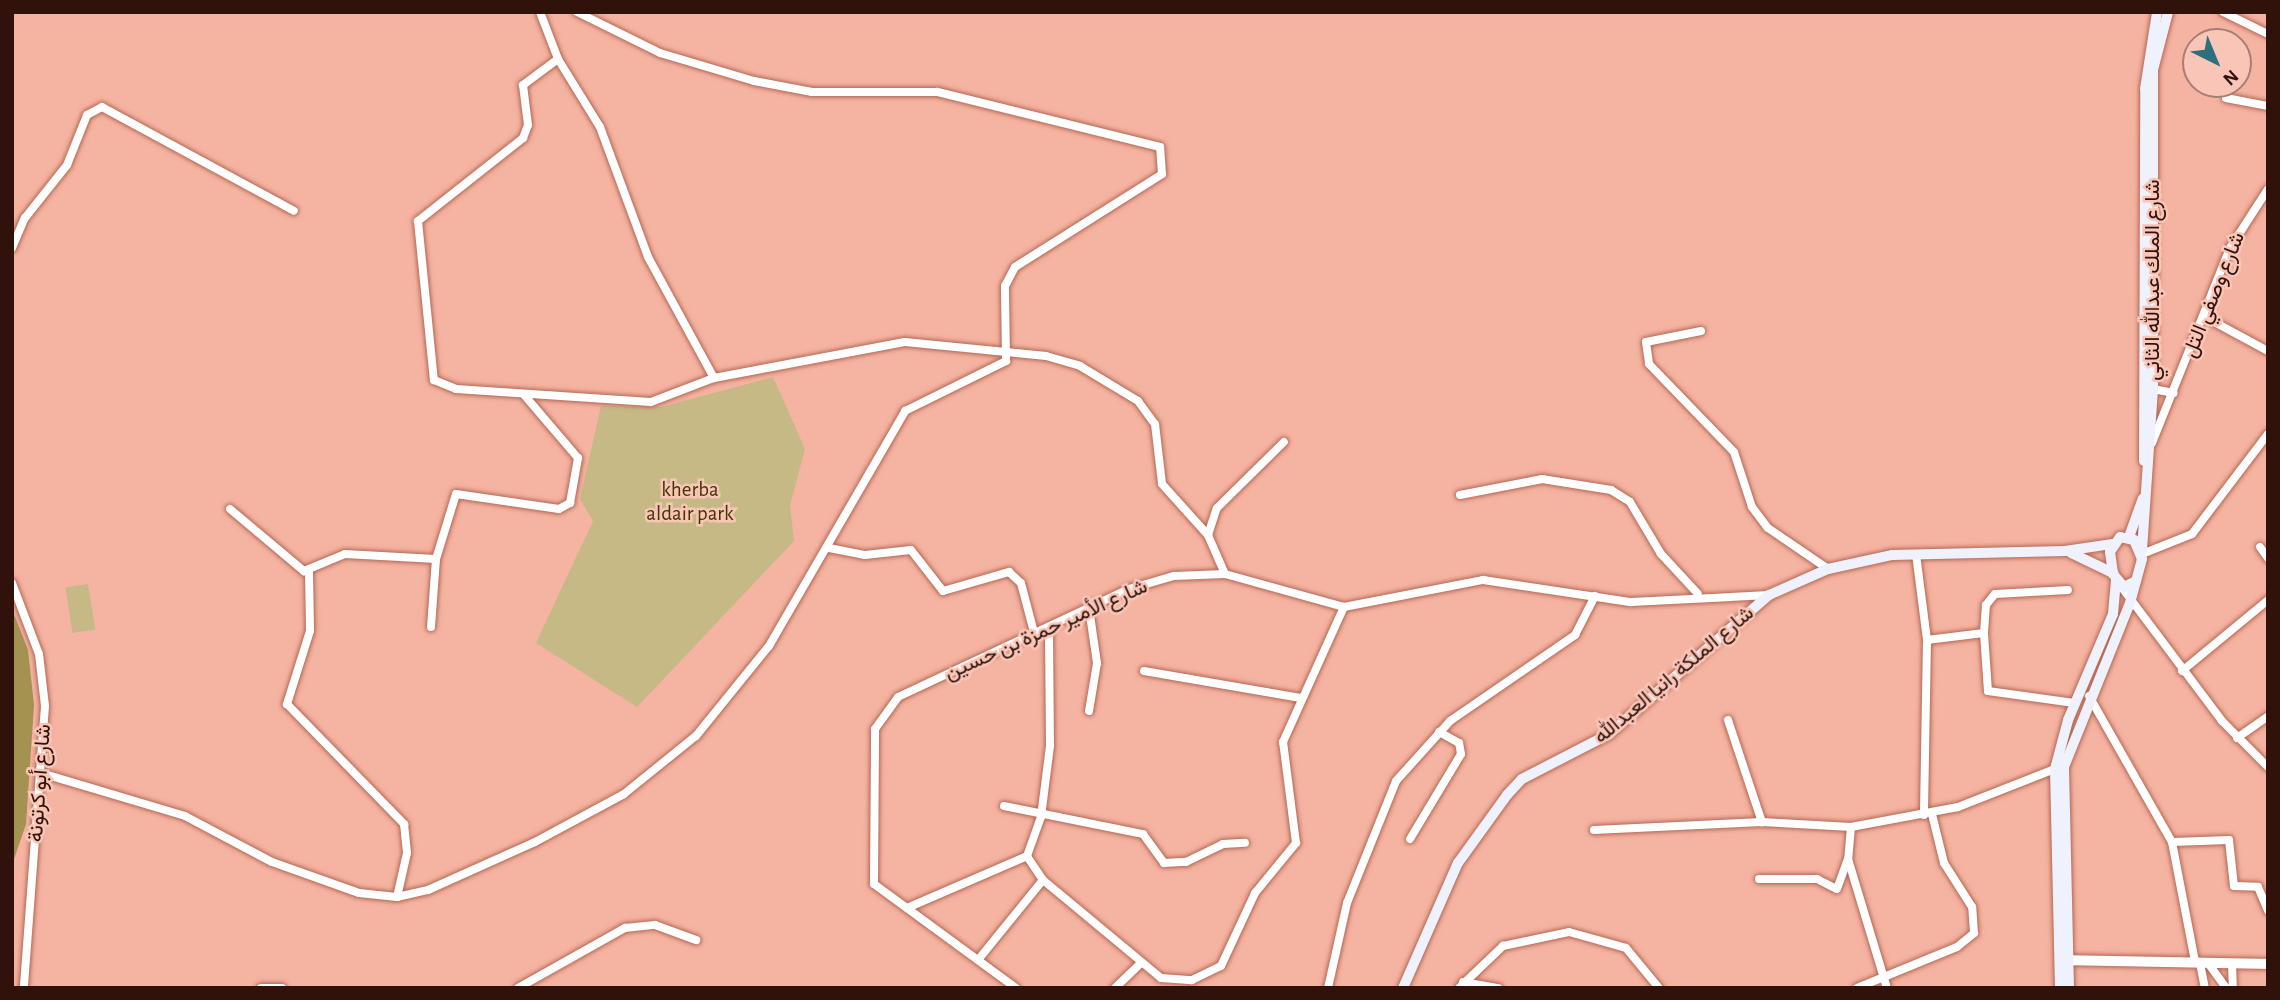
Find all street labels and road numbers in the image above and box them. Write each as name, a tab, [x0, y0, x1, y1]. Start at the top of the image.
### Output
street label: شارع الملك عبدالله الثاني	[2140, 179, 2166, 381]
street label: شارع وصفي التل	[2177, 229, 2251, 361]
street label: شارع الأمير حمزة بن حسين	[941, 574, 1151, 686]
street label: شارع الملكة رانيا العبدالله	[1589, 601, 1759, 749]
street label: شارع أبو كرتونة	[23, 723, 57, 843]

